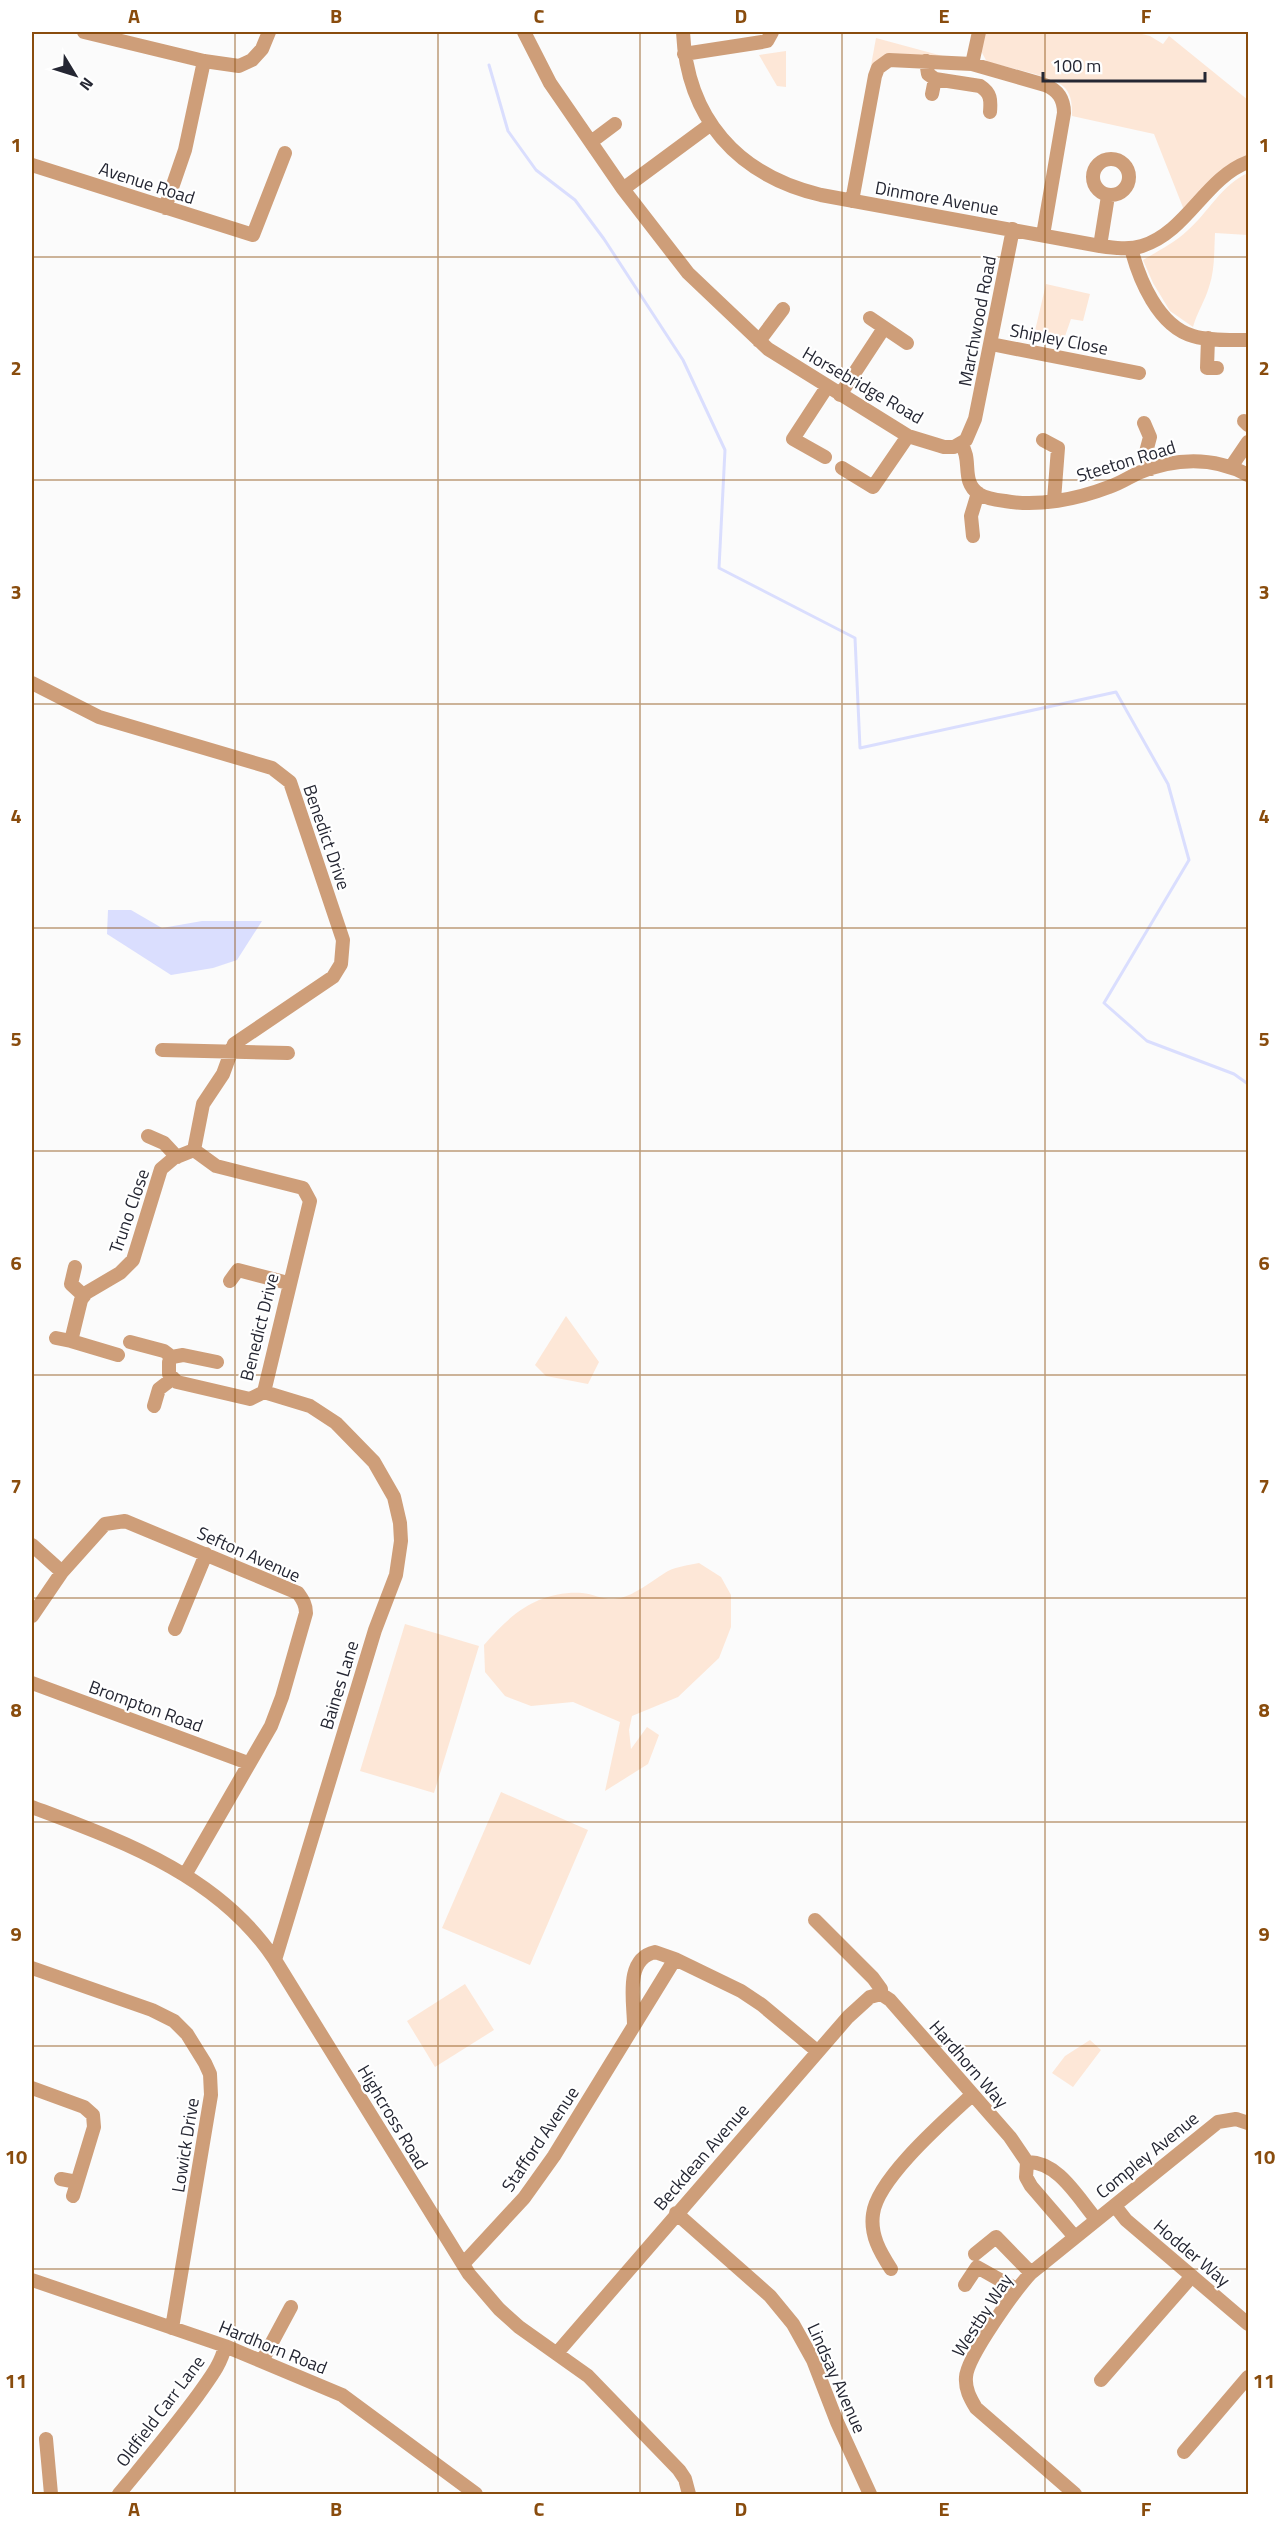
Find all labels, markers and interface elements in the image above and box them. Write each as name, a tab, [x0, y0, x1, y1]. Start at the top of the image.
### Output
text: A	[128, 0, 140, 31]
text: B	[330, 0, 342, 31]
text: C	[534, 0, 545, 31]
text: D	[735, 0, 747, 31]
text: E	[938, 0, 950, 31]
text: F	[1141, 0, 1152, 31]
north arrow	[45, 45, 105, 105]
scale bar	[1043, 45, 1205, 83]
text: 100 m	[1052, 52, 1101, 79]
text: N	[74, 72, 100, 96]
text: 1	[10, 129, 22, 160]
text: 1	[1258, 129, 1270, 160]
street label: Avenue Road	[96, 155, 198, 211]
street label: Dinmore Avenue	[873, 174, 1001, 222]
street label: Marchwood Road	[951, 253, 1003, 389]
street label: Shipley Close	[1008, 316, 1110, 362]
street label: Horsebridge Road	[797, 339, 929, 431]
text: 2	[10, 352, 22, 383]
text: 2	[1258, 352, 1270, 383]
street label: Steeton Road	[1073, 433, 1179, 489]
text: 3	[10, 576, 22, 607]
text: 3	[1258, 576, 1270, 607]
street label: Benedict Drive	[296, 781, 358, 893]
text: 4	[10, 800, 22, 831]
text: 4	[1258, 800, 1270, 831]
text: 5	[10, 1023, 22, 1054]
text: 5	[1258, 1023, 1270, 1054]
street label: Truno Close	[102, 1165, 156, 1257]
text: 6	[10, 1247, 22, 1278]
text: 6	[1258, 1247, 1270, 1278]
street label: Benedict Drive	[233, 1270, 285, 1384]
text: 7	[10, 1470, 22, 1501]
text: 7	[1258, 1470, 1270, 1501]
street label: Sefton Avenue	[193, 1519, 305, 1589]
street label: Baines Lane	[313, 1637, 365, 1733]
street label: Brompton Road	[85, 1673, 207, 1739]
text: 8	[10, 1694, 22, 1725]
text: 8	[1258, 1694, 1270, 1725]
text: 9	[10, 1918, 22, 1949]
text: 9	[1258, 1918, 1270, 1949]
street label: Hardhorn Way	[923, 2014, 1015, 2114]
street label: Highcross Road	[351, 2059, 435, 2175]
street label: Stafford Avenue	[495, 2081, 585, 2197]
street label: Lowick Drive	[164, 2096, 206, 2194]
street label: Beckdean Avenue	[647, 2098, 755, 2216]
street label: Compley Avenue	[1090, 2105, 1204, 2205]
text: 10	[5, 2141, 27, 2172]
text: 10	[1253, 2141, 1275, 2172]
street label: Hodder Way	[1148, 2213, 1237, 2293]
street label: Westby Way	[945, 2268, 1019, 2362]
street label: Hardhorn Road	[215, 2313, 331, 2381]
street label: Lindsay Avenue	[801, 2319, 873, 2437]
street label: Oldfield Carr Lane	[109, 2349, 211, 2473]
text: 11	[5, 2365, 27, 2396]
text: 11	[1253, 2365, 1275, 2396]
text: A	[128, 2493, 140, 2524]
text: B	[330, 2493, 342, 2524]
text: C	[534, 2493, 545, 2524]
text: D	[735, 2493, 747, 2524]
text: E	[938, 2493, 950, 2524]
text: F	[1141, 2493, 1152, 2524]

